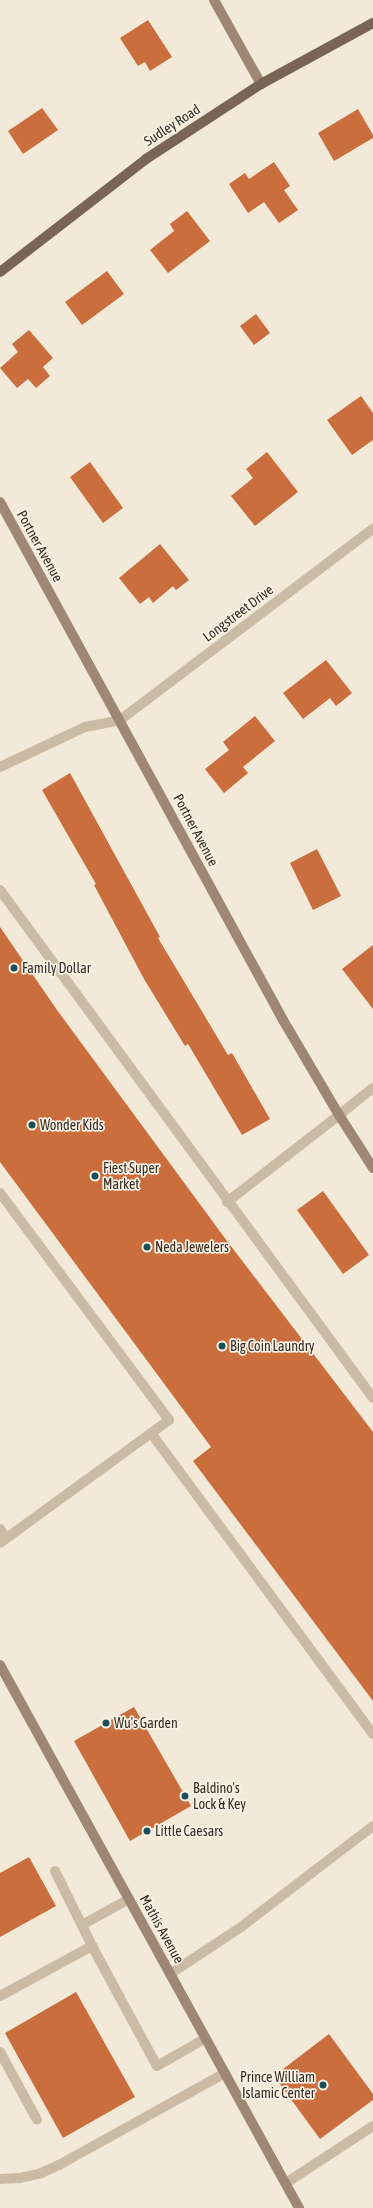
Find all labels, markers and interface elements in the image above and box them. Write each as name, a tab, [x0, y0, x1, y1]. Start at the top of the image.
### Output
street label: Sudley Road	[141, 101, 203, 149]
street label: Portner Avenue	[13, 507, 67, 585]
street label: Longstreet Drive	[200, 581, 276, 645]
street label: Portner Avenue	[170, 791, 222, 869]
place label: Family Dollar	[22, 960, 91, 976]
marker: Family Dollar	[9, 963, 19, 973]
place label: Wonder Kids	[40, 1117, 104, 1133]
marker: Wonder Kids	[27, 1120, 37, 1130]
place label: Fiest Super Market	[103, 1160, 159, 1192]
marker: Fiest Super Market	[90, 1171, 100, 1181]
place label: Neda Jewelers	[155, 1239, 229, 1255]
marker: Neda Jewelers	[142, 1242, 152, 1252]
place label: Big Coin Laundry	[230, 1338, 315, 1354]
marker: Big Coin Laundry	[217, 1341, 227, 1351]
place label: Wu's Garden	[114, 1715, 178, 1731]
marker: Wu's Garden	[101, 1718, 111, 1728]
place label: Baldino's Lock & Key	[193, 1780, 246, 1812]
marker: Baldino's Lock & Key	[180, 1791, 190, 1801]
place label: Little Caesars	[155, 1823, 223, 1839]
marker: Little Caesars	[142, 1826, 152, 1836]
street label: Mathis Avenue	[136, 1892, 188, 1966]
place label: Prince William Islamic Center	[240, 2069, 315, 2102]
marker: Prince William Islamic Center	[318, 2080, 328, 2090]

